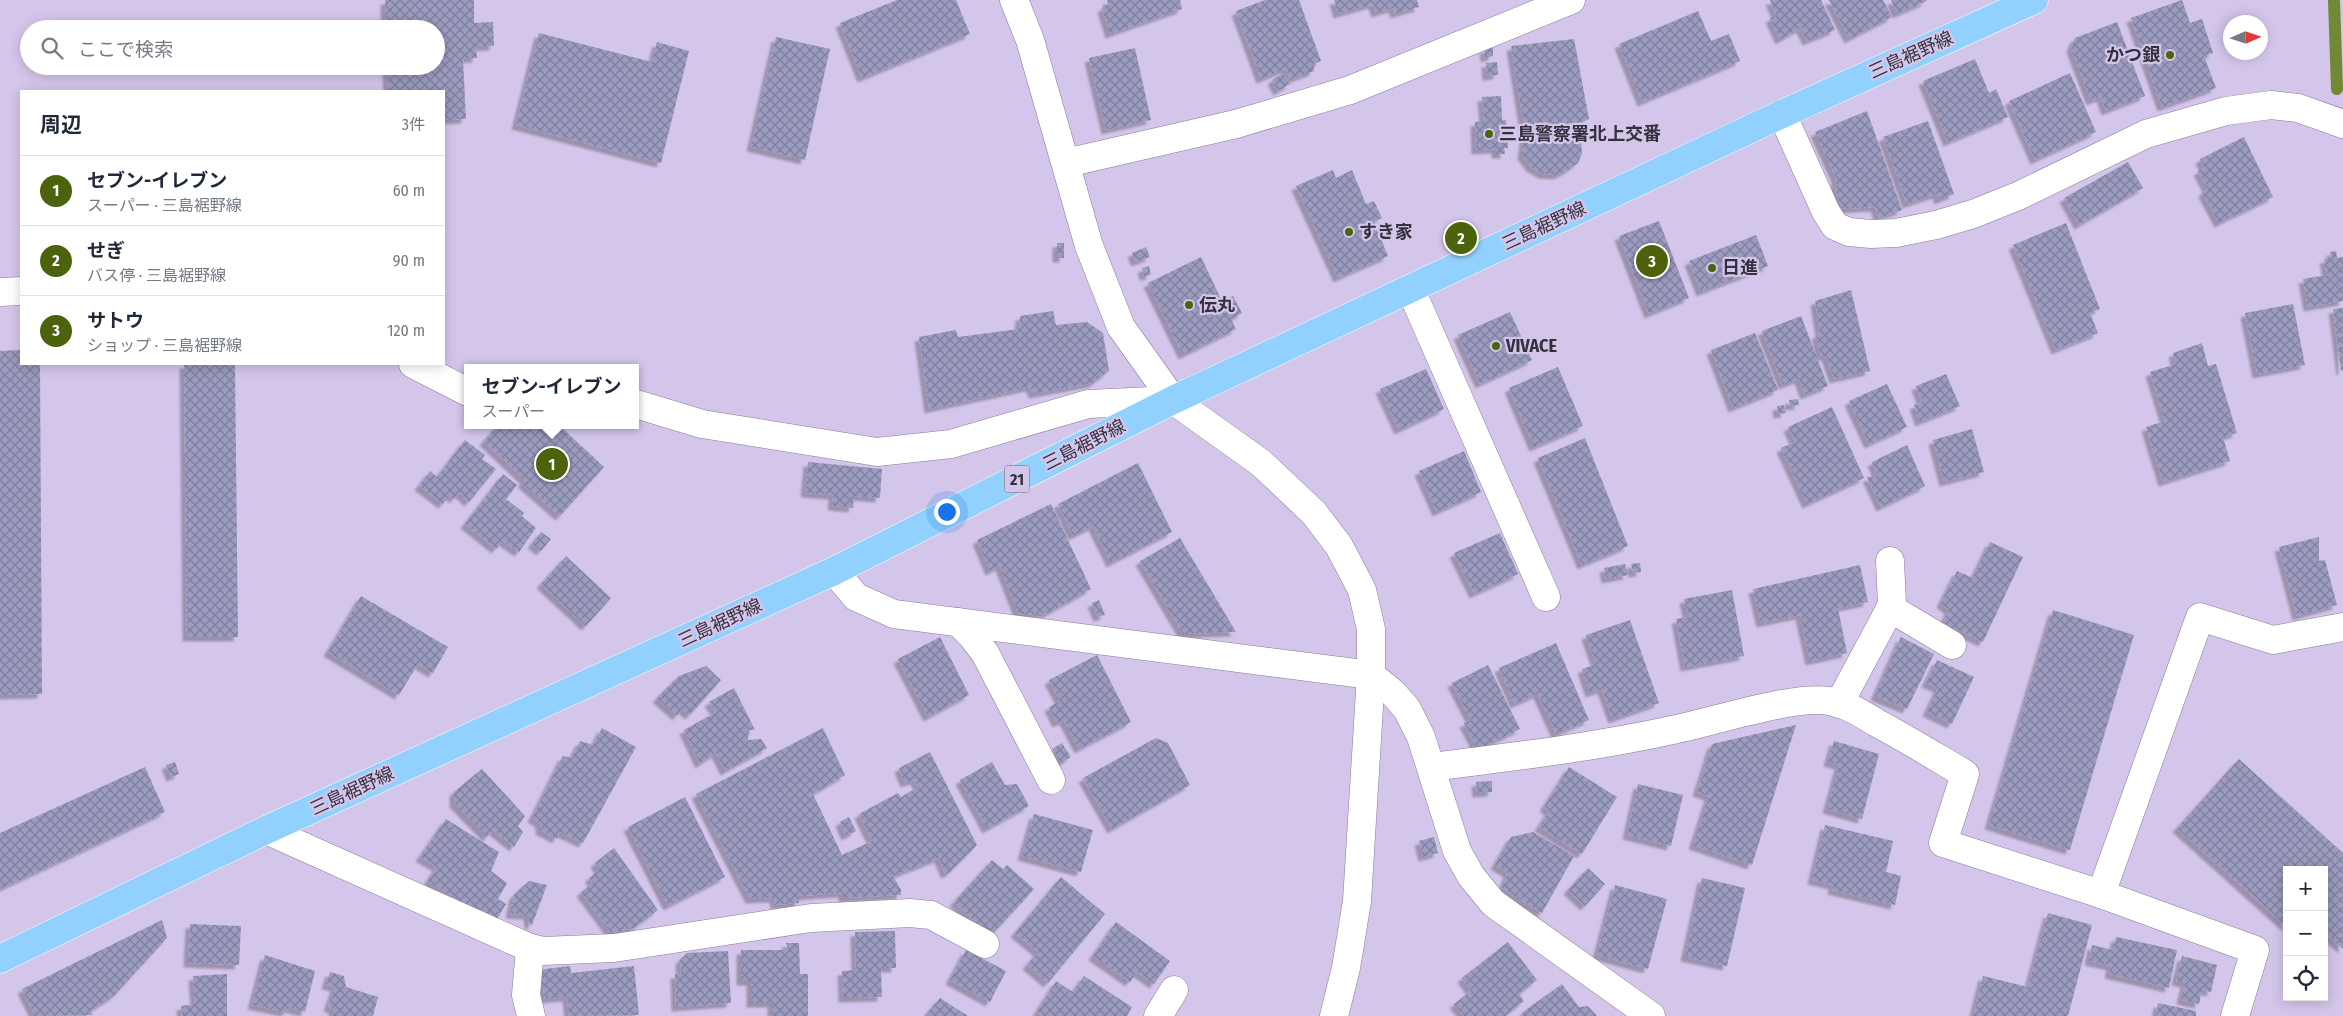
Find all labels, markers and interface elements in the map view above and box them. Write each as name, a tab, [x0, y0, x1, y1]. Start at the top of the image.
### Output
north arrow	[2223, 15, 2268, 60]
search box	[20, 20, 445, 75]
street label: 三島裾野線	[1865, 27, 1957, 83]
icon: search	[38, 34, 66, 62]
text: ここで検索	[78, 38, 173, 61]
place label: かつ銀	[2106, 44, 2161, 66]
marker: かつ銀	[2164, 49, 2176, 61]
text: 周辺	[40, 112, 82, 138]
text: 3件	[402, 115, 425, 134]
place label: 三島警察署北上交番	[1499, 123, 1661, 145]
marker: 三島警察署北上交番	[1483, 128, 1495, 140]
text: セブン-イレブン	[87, 169, 227, 192]
text: 1	[53, 181, 59, 200]
text: 60 m	[393, 181, 425, 200]
text: スーパー · 三島裾野線	[87, 196, 242, 215]
street label: 三島裾野線	[1499, 197, 1589, 255]
pin: 2	[1445, 219, 1477, 257]
place label: すき家	[1359, 221, 1413, 243]
marker: すき家	[1343, 226, 1355, 238]
text: せぎ	[87, 239, 125, 262]
pin: 3	[1636, 242, 1668, 280]
text: 2	[52, 251, 60, 270]
text: 90 m	[393, 251, 425, 270]
place label: 日進	[1722, 257, 1758, 279]
marker: 日進	[1706, 262, 1718, 274]
text: バス停 · 三島裾野線	[87, 266, 226, 285]
place label: 伝丸	[1199, 294, 1235, 316]
marker: 伝丸	[1183, 299, 1195, 311]
text: サトウ	[87, 309, 144, 332]
text: 3	[52, 321, 60, 340]
text: 120 m	[387, 321, 425, 340]
place label: VIVACE	[1505, 335, 1557, 357]
text: ショップ · 三島裾野線	[87, 336, 242, 355]
marker: VIVACE	[1490, 340, 1502, 352]
popup	[464, 364, 639, 429]
text: セブン-イレブン	[481, 375, 622, 398]
text: スーパー	[481, 402, 545, 421]
street label: 三島裾野線	[1039, 415, 1129, 475]
pin: 1	[536, 445, 568, 483]
road number: 21	[1004, 466, 1030, 492]
your location	[934, 499, 960, 525]
street label: 三島裾野線	[675, 594, 765, 652]
street label: 三島裾野線	[307, 762, 397, 820]
map controls	[2283, 866, 2328, 1001]
button: +	[2283, 866, 2328, 911]
button: −	[2283, 911, 2328, 956]
button: locate	[2283, 956, 2328, 1001]

